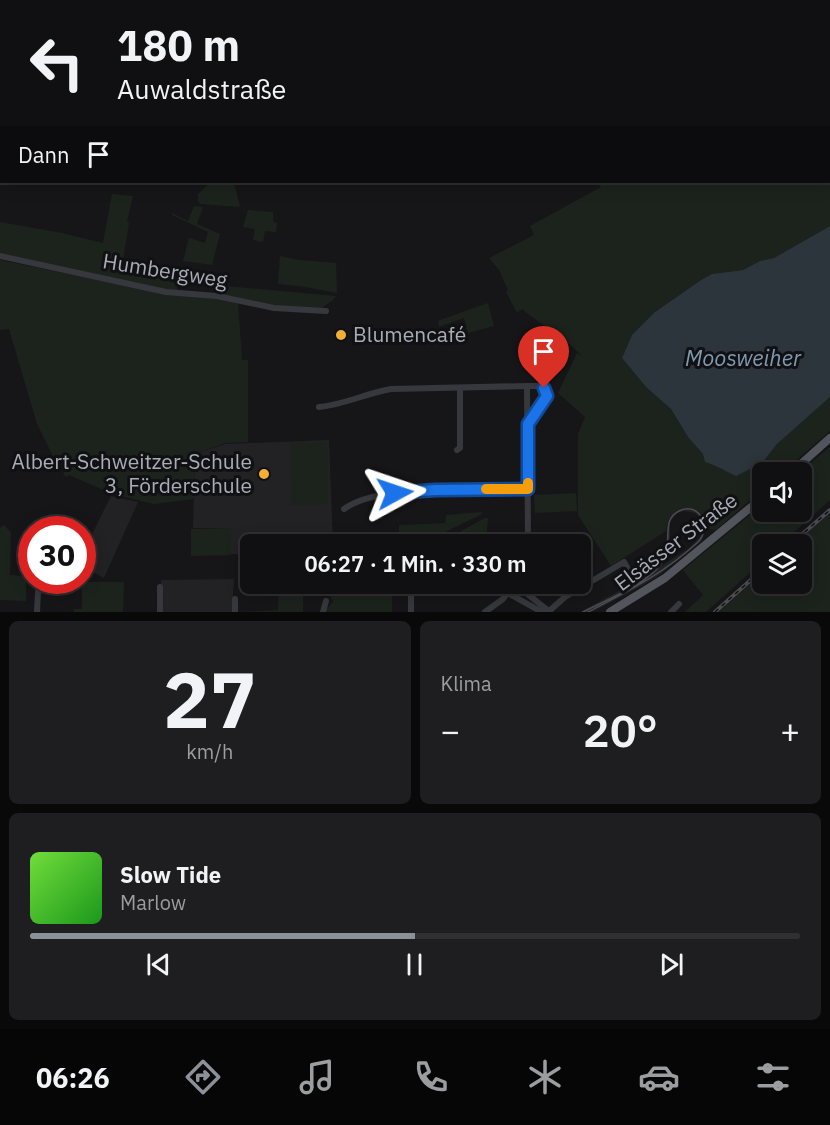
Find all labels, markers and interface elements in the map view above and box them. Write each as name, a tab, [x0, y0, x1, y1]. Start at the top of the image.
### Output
text: 180 m	[117, 18, 240, 73]
icon: left	[18, 24, 96, 102]
text: Auwaldstraße	[117, 71, 286, 106]
icon: arrive	[82, 138, 115, 171]
text: Dann	[18, 140, 70, 169]
street label: Humbergweg	[101, 246, 230, 294]
place label: Blumencafé	[353, 320, 466, 348]
pin	[518, 326, 569, 388]
marker: Blumencafé	[334, 328, 348, 342]
icon: arrive	[527, 335, 560, 368]
water label: Moosweiher	[685, 343, 802, 372]
place label: Albert-Schweitzer-Schule 3, Förderschule	[11, 447, 252, 499]
position arrow	[363, 461, 427, 525]
map controls	[752, 462, 812, 594]
button: sound	[752, 462, 812, 522]
marker: Albert-Schweitzer-Schule 3, Förderschule	[257, 467, 271, 481]
street label: Elsässer Straße	[608, 486, 743, 597]
speed limit sign: 30	[18, 516, 96, 594]
button: layers	[752, 534, 812, 594]
text: 06:27 · 1 Min. · 330 m	[304, 549, 527, 578]
text: 27	[163, 648, 257, 749]
text: Klima	[441, 670, 492, 697]
text: 20°	[583, 701, 658, 759]
text: −	[441, 709, 460, 752]
text: +	[780, 709, 800, 752]
text: km/h	[186, 738, 233, 765]
text: Slow Tide	[120, 860, 221, 889]
text: Marlow	[120, 889, 186, 916]
icon: previous	[142, 948, 175, 981]
icon: pause	[398, 948, 431, 981]
icon: next	[655, 948, 688, 981]
icon: directions	[182, 1056, 224, 1098]
icon: music	[296, 1056, 338, 1098]
icon: phone	[410, 1056, 452, 1098]
icon: climate	[524, 1056, 566, 1098]
icon: car	[638, 1056, 680, 1098]
icon: filters	[752, 1056, 794, 1098]
text: 06:26	[36, 1060, 110, 1095]

